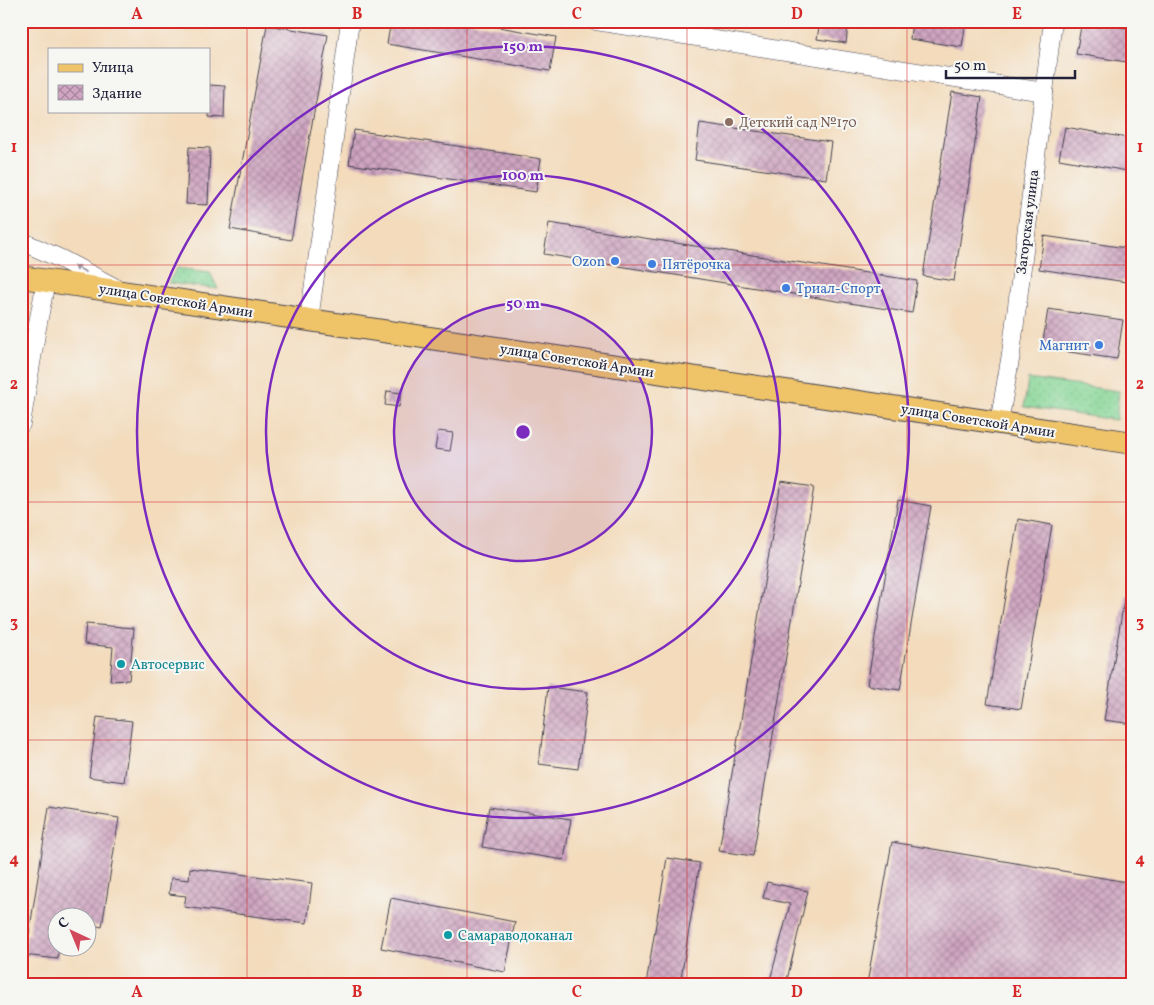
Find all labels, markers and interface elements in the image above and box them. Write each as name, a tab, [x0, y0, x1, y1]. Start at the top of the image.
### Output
text: A	[131, 4, 143, 26]
text: B	[352, 4, 363, 26]
text: C	[572, 4, 582, 26]
text: D	[791, 4, 803, 26]
text: E	[1012, 4, 1022, 26]
text: 150 m	[503, 37, 543, 58]
legend	[48, 48, 210, 112]
scale bar	[946, 48, 1075, 80]
text: 50 m	[954, 56, 986, 77]
text: Улица	[92, 58, 134, 79]
text: Здание	[92, 84, 142, 105]
place label: Детский сад №170	[739, 114, 857, 133]
marker: Детский сад №170	[723, 116, 735, 128]
text: 1	[11, 137, 17, 159]
text: 1	[1137, 137, 1143, 159]
text: 100 m	[502, 166, 545, 187]
street label: Загорская улица	[1013, 169, 1044, 276]
place label: Ozon	[572, 253, 605, 272]
marker: Ozon	[609, 255, 621, 267]
place label: Пятёрочка	[662, 256, 731, 275]
marker: Пятёрочка	[646, 258, 658, 270]
one-way arrow	[73, 265, 88, 273]
street label: улица Советской Армии	[97, 280, 255, 323]
place label: Триал-Спорт	[796, 280, 881, 299]
marker: Триал-Спорт	[780, 282, 792, 294]
text: 50 m	[506, 294, 540, 315]
place label: Магнит	[1039, 337, 1089, 356]
marker: Магнит	[1093, 339, 1105, 351]
street label: улица Советской Армии	[498, 340, 656, 383]
text: 2	[10, 374, 18, 396]
text: 2	[1136, 374, 1144, 396]
street label: улица Советской Армии	[899, 400, 1057, 443]
centre of rings	[514, 423, 532, 441]
text: 3	[10, 612, 18, 634]
text: 3	[1136, 612, 1144, 634]
place label: Автосервис	[131, 656, 205, 675]
marker: Автосервис	[115, 658, 127, 670]
text: 4	[9, 849, 19, 871]
text: 4	[1135, 849, 1145, 871]
north arrow	[48, 908, 98, 958]
text: С	[54, 914, 74, 934]
place label: Самараводоканал	[458, 927, 573, 946]
marker: Самараводоканал	[442, 929, 454, 941]
text: A	[131, 982, 143, 1004]
text: B	[352, 982, 363, 1004]
text: C	[572, 982, 582, 1004]
text: D	[791, 982, 803, 1004]
text: E	[1012, 982, 1022, 1004]

